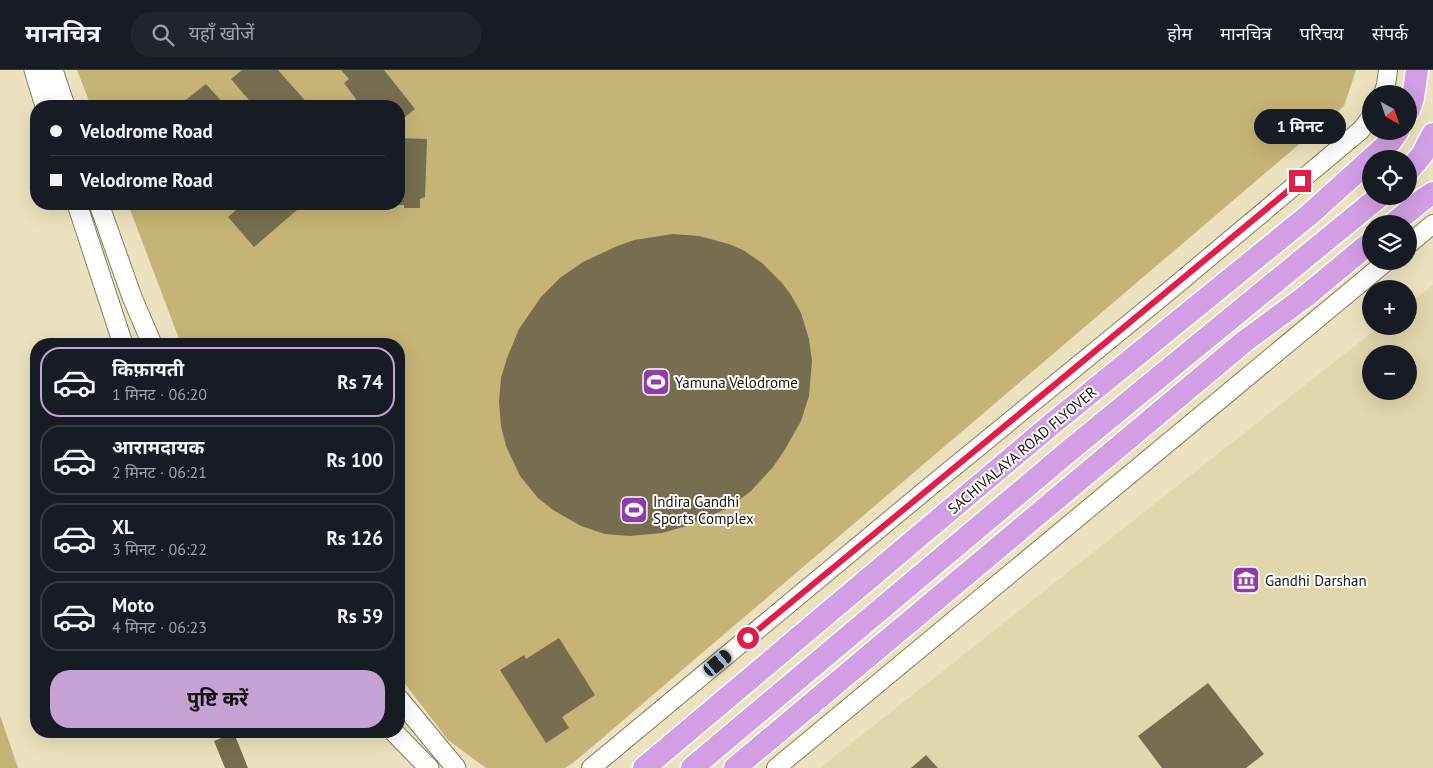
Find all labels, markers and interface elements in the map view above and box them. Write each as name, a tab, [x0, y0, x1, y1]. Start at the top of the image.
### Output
search box	[131, 12, 481, 57]
text: मानचित्र	[25, 18, 101, 49]
icon: search	[149, 21, 177, 49]
text: यहाँ खोजें	[189, 21, 254, 45]
text: होम	[1167, 22, 1192, 45]
text: मानचित्र	[1220, 22, 1272, 45]
text: परिचय	[1300, 22, 1344, 45]
text: संपर्क	[1372, 22, 1408, 45]
north arrow	[1362, 85, 1418, 140]
map controls	[1362, 85, 1417, 400]
callout: 1 मिनट	[1254, 108, 1346, 144]
text: 1 मिनट	[1277, 116, 1323, 136]
text: Velodrome Road	[80, 119, 213, 143]
button: locate	[1362, 150, 1417, 205]
text: Velodrome Road	[80, 168, 213, 192]
route end	[1289, 170, 1311, 192]
button: layers	[1362, 215, 1417, 270]
button: +	[1362, 280, 1417, 335]
button: −	[1362, 345, 1417, 400]
text: किफ़ायती	[112, 357, 184, 381]
icon: car	[52, 360, 97, 405]
sports icon: Yamuna Velodrome	[641, 367, 671, 397]
text: Rs 74	[337, 370, 383, 394]
place label: Yamuna Velodrome	[675, 373, 798, 392]
street label: SACHIVALAYA ROAD FLYOVER	[944, 382, 1101, 518]
text: 1 मिनट · 06:20	[112, 384, 207, 404]
text: आरामदायक	[112, 435, 204, 459]
icon: car	[52, 438, 97, 483]
text: Rs 100	[326, 448, 383, 472]
text: 2 मिनट · 06:21	[112, 462, 207, 482]
place label: Indira Gandhi Sports Complex	[653, 492, 754, 528]
sports icon: Indira Gandhi Sports Complex	[619, 495, 649, 525]
text: XL	[112, 515, 134, 539]
icon: car	[52, 516, 97, 561]
text: Rs 126	[326, 526, 383, 550]
text: 3 मिनट · 06:22	[112, 539, 207, 559]
museum icon: Gandhi Darshan	[1231, 565, 1261, 595]
place label: Gandhi Darshan	[1265, 571, 1367, 590]
text: Moto	[112, 593, 154, 617]
icon: car	[52, 594, 97, 639]
text: Rs 59	[337, 604, 383, 628]
text: 4 मिनट · 06:23	[112, 617, 207, 637]
route start	[737, 627, 759, 649]
car	[701, 648, 734, 678]
button: पुष्टि करें	[50, 670, 385, 728]

